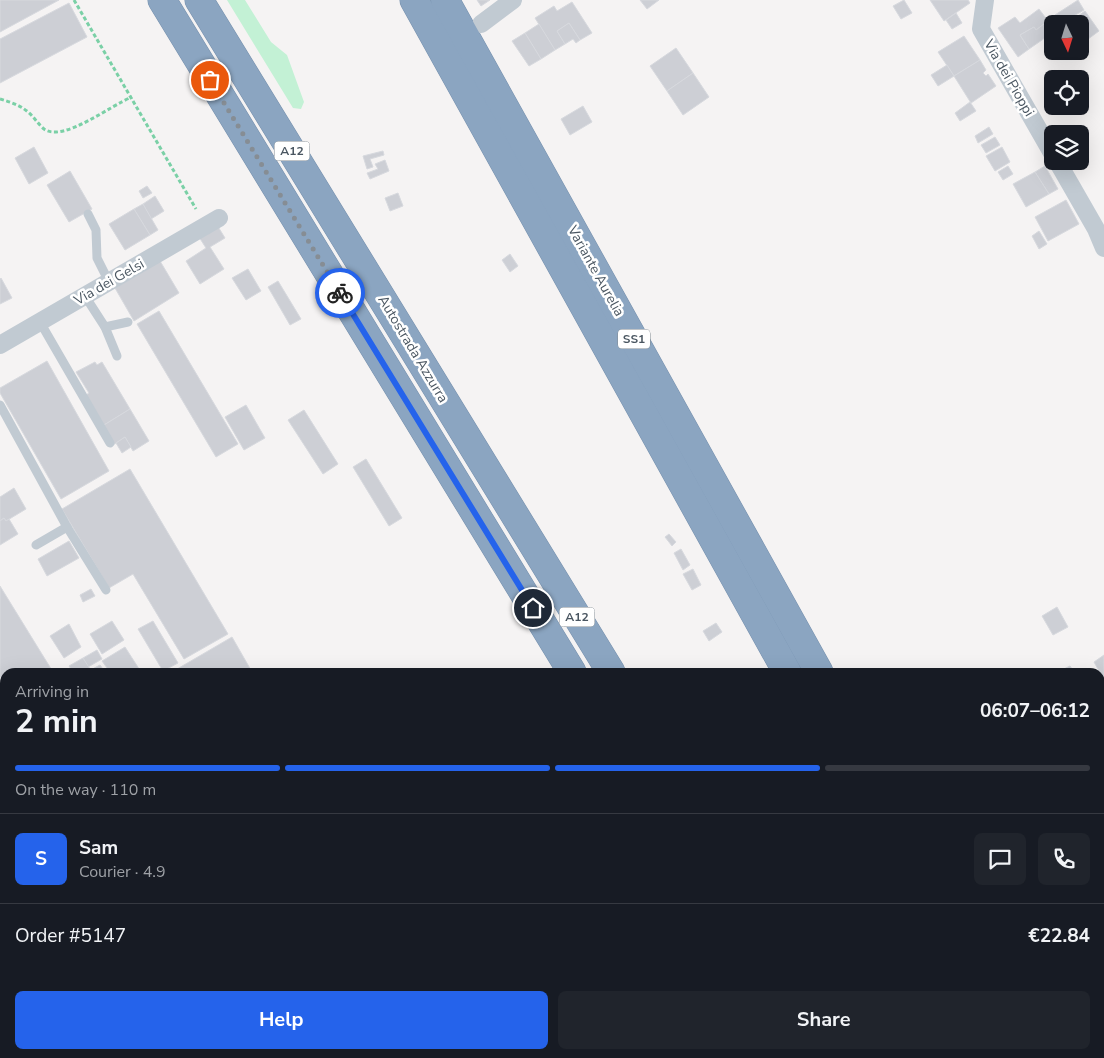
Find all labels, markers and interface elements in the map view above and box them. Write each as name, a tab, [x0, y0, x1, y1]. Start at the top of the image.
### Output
north arrow	[1044, 15, 1089, 60]
map controls	[1044, 15, 1089, 170]
street label: Via dei Pioppi	[979, 35, 1039, 120]
pin	[189, 59, 231, 101]
icon: bag	[196, 66, 224, 94]
button: locate	[1044, 70, 1089, 115]
button: layers	[1044, 125, 1089, 170]
road number: A12	[274, 142, 310, 160]
street label: Variante Aurelia	[563, 221, 629, 320]
street label: Via dei Gelsi	[70, 254, 148, 310]
courier	[315, 268, 365, 318]
icon: bike	[326, 279, 354, 307]
street label: Autostrada Azzurra	[373, 292, 453, 406]
road number: SS1	[618, 329, 650, 348]
pin	[512, 587, 554, 629]
icon: home	[519, 594, 547, 622]
road number: A12	[560, 608, 594, 626]
text: Arriving in	[15, 681, 89, 703]
text: 06:07–06:12	[980, 698, 1090, 724]
text: 2 min	[15, 700, 98, 743]
text: On the way · 110 m	[15, 779, 156, 801]
button: chat	[974, 833, 1026, 885]
button: phone	[1038, 833, 1090, 885]
text: Sam	[79, 835, 118, 861]
text: S	[35, 846, 47, 872]
text: Courier · 4.9	[79, 861, 165, 883]
text: Order #5147	[15, 923, 126, 949]
text: €22.84	[1028, 923, 1090, 949]
button: Help	[15, 991, 548, 1049]
button: Share	[558, 991, 1090, 1049]

